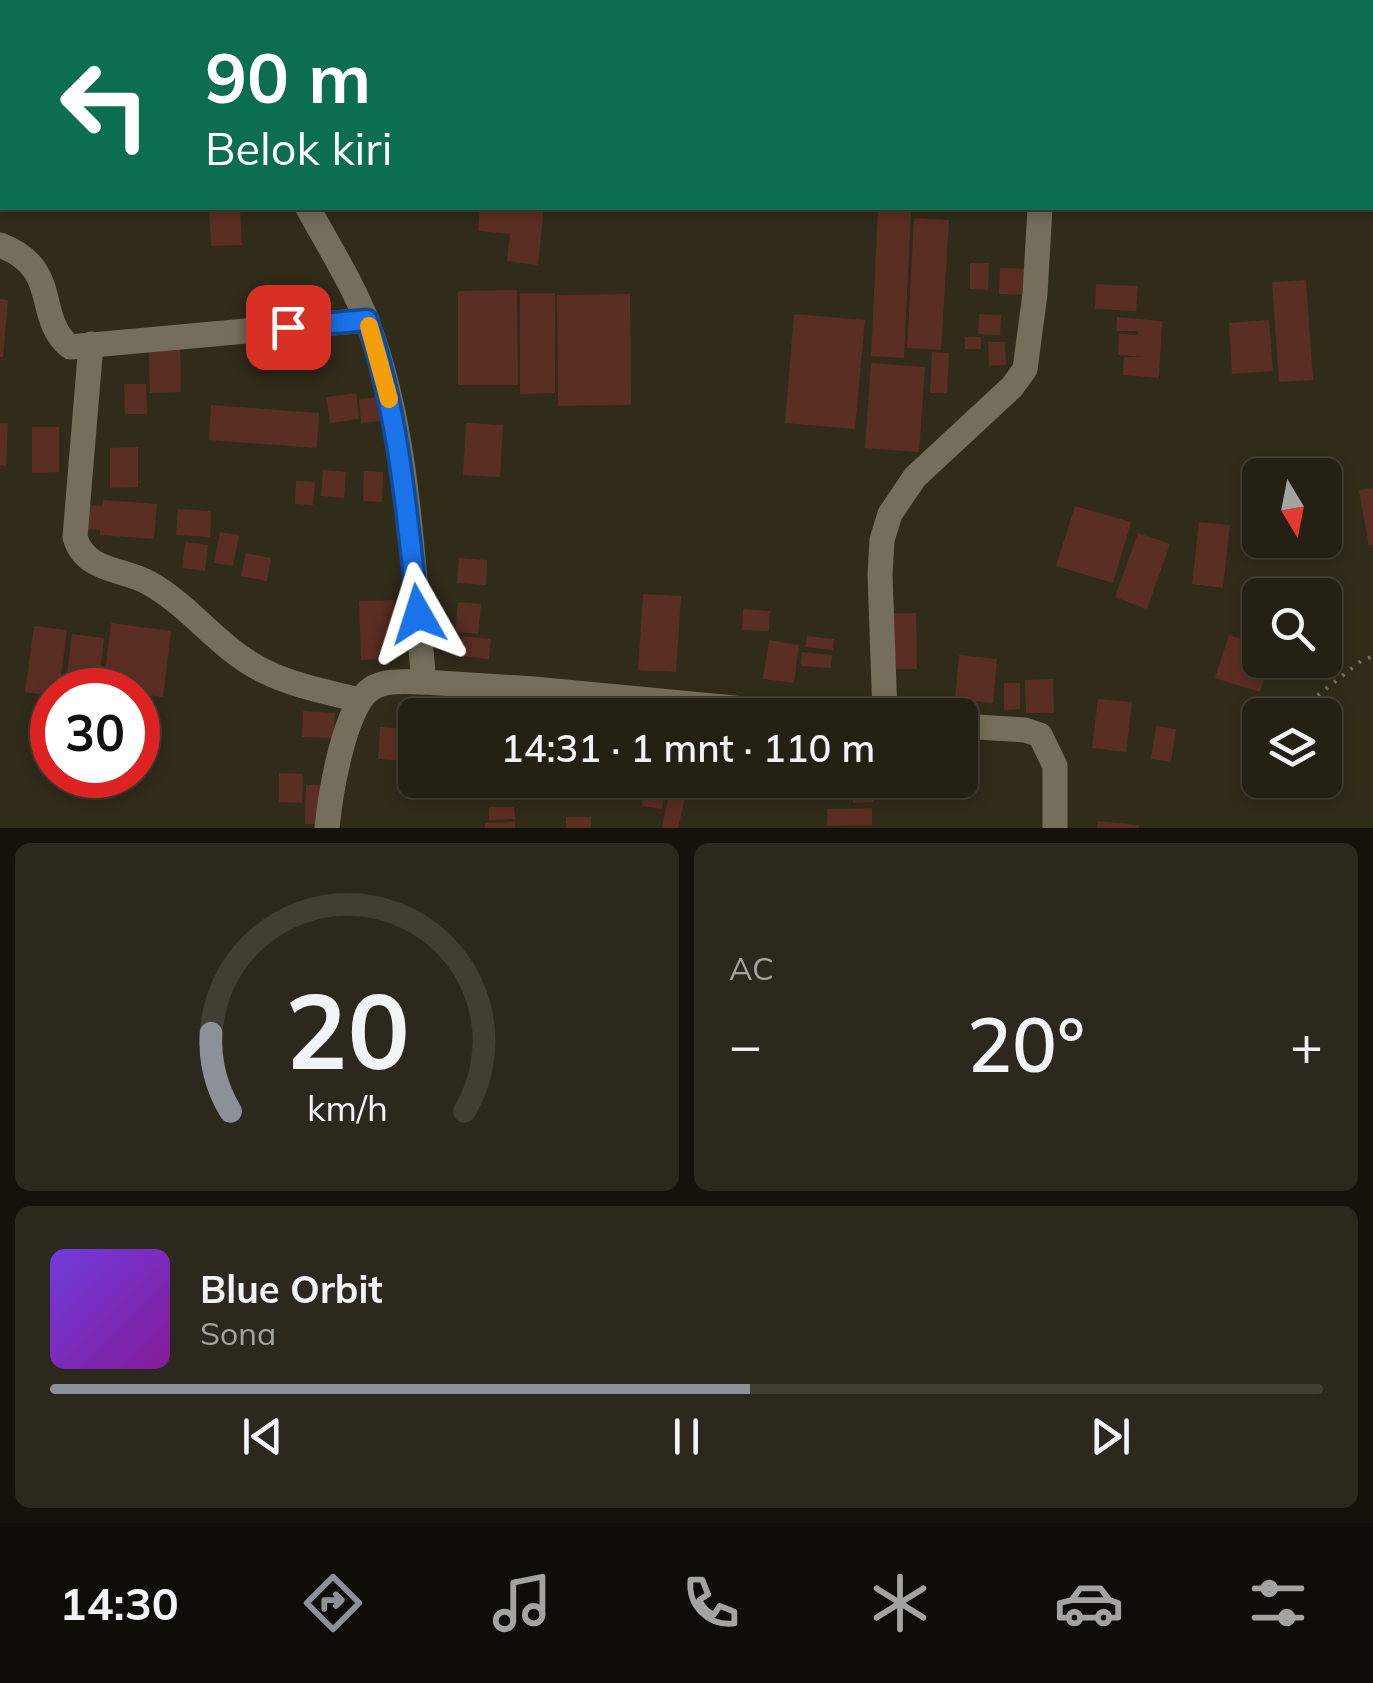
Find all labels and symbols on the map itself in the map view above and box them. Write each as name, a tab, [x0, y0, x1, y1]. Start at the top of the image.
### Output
pin	[246, 285, 331, 370]
north arrow	[1242, 458, 1342, 558]
position arrow	[366, 562, 470, 666]
speed limit sign: 30	[30, 668, 160, 798]

